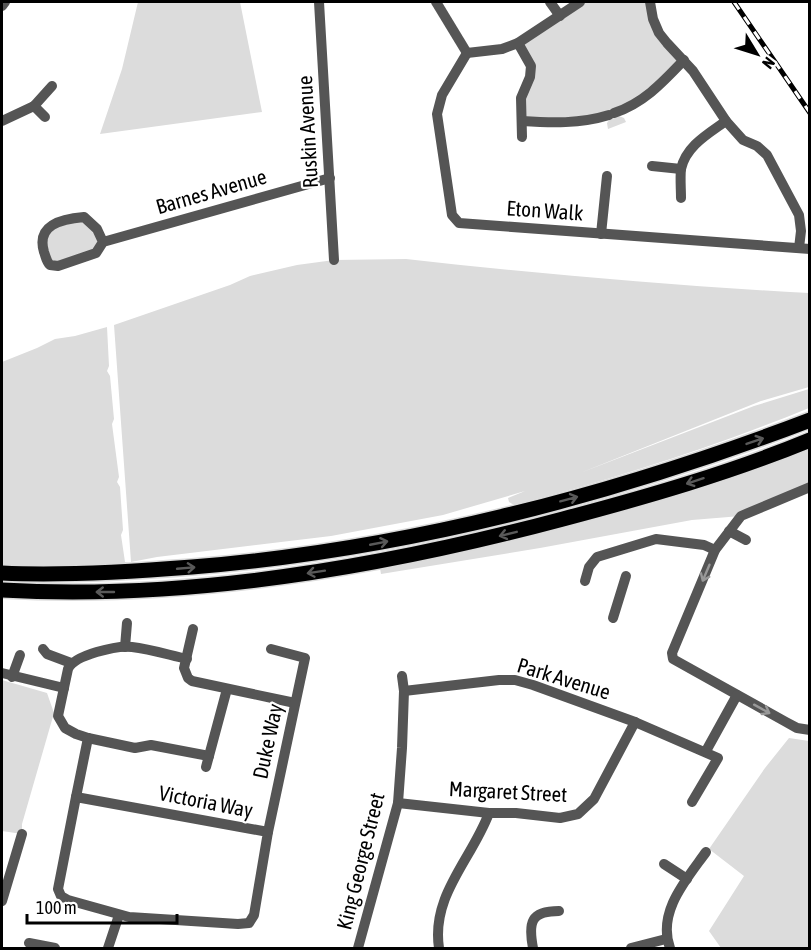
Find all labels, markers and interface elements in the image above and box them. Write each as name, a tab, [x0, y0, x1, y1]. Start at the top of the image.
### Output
north arrow	[727, 24, 787, 84]
text: N	[759, 54, 779, 73]
street label: Ruskin Avenue	[292, 75, 322, 189]
street label: Barnes Avenue	[153, 164, 269, 218]
street label: Eton Walk	[506, 195, 584, 225]
one-way arrow	[745, 434, 764, 445]
one-way arrow	[686, 476, 705, 487]
one-way arrow	[559, 493, 578, 505]
one-way arrow	[498, 528, 517, 540]
one-way arrow	[369, 537, 388, 548]
one-way arrow	[175, 562, 195, 573]
one-way arrow	[700, 563, 711, 582]
one-way arrow	[307, 567, 327, 578]
one-way arrow	[95, 586, 115, 598]
street label: Park Avenue	[515, 652, 613, 704]
street label: Duke Way	[247, 701, 287, 781]
one-way arrow	[753, 703, 770, 715]
street label: Margaret Street	[448, 776, 568, 806]
street label: Victoria Way	[157, 780, 255, 822]
street label: King George Street	[331, 790, 389, 932]
scale bar	[27, 887, 177, 925]
text: 100 m	[36, 897, 77, 918]

